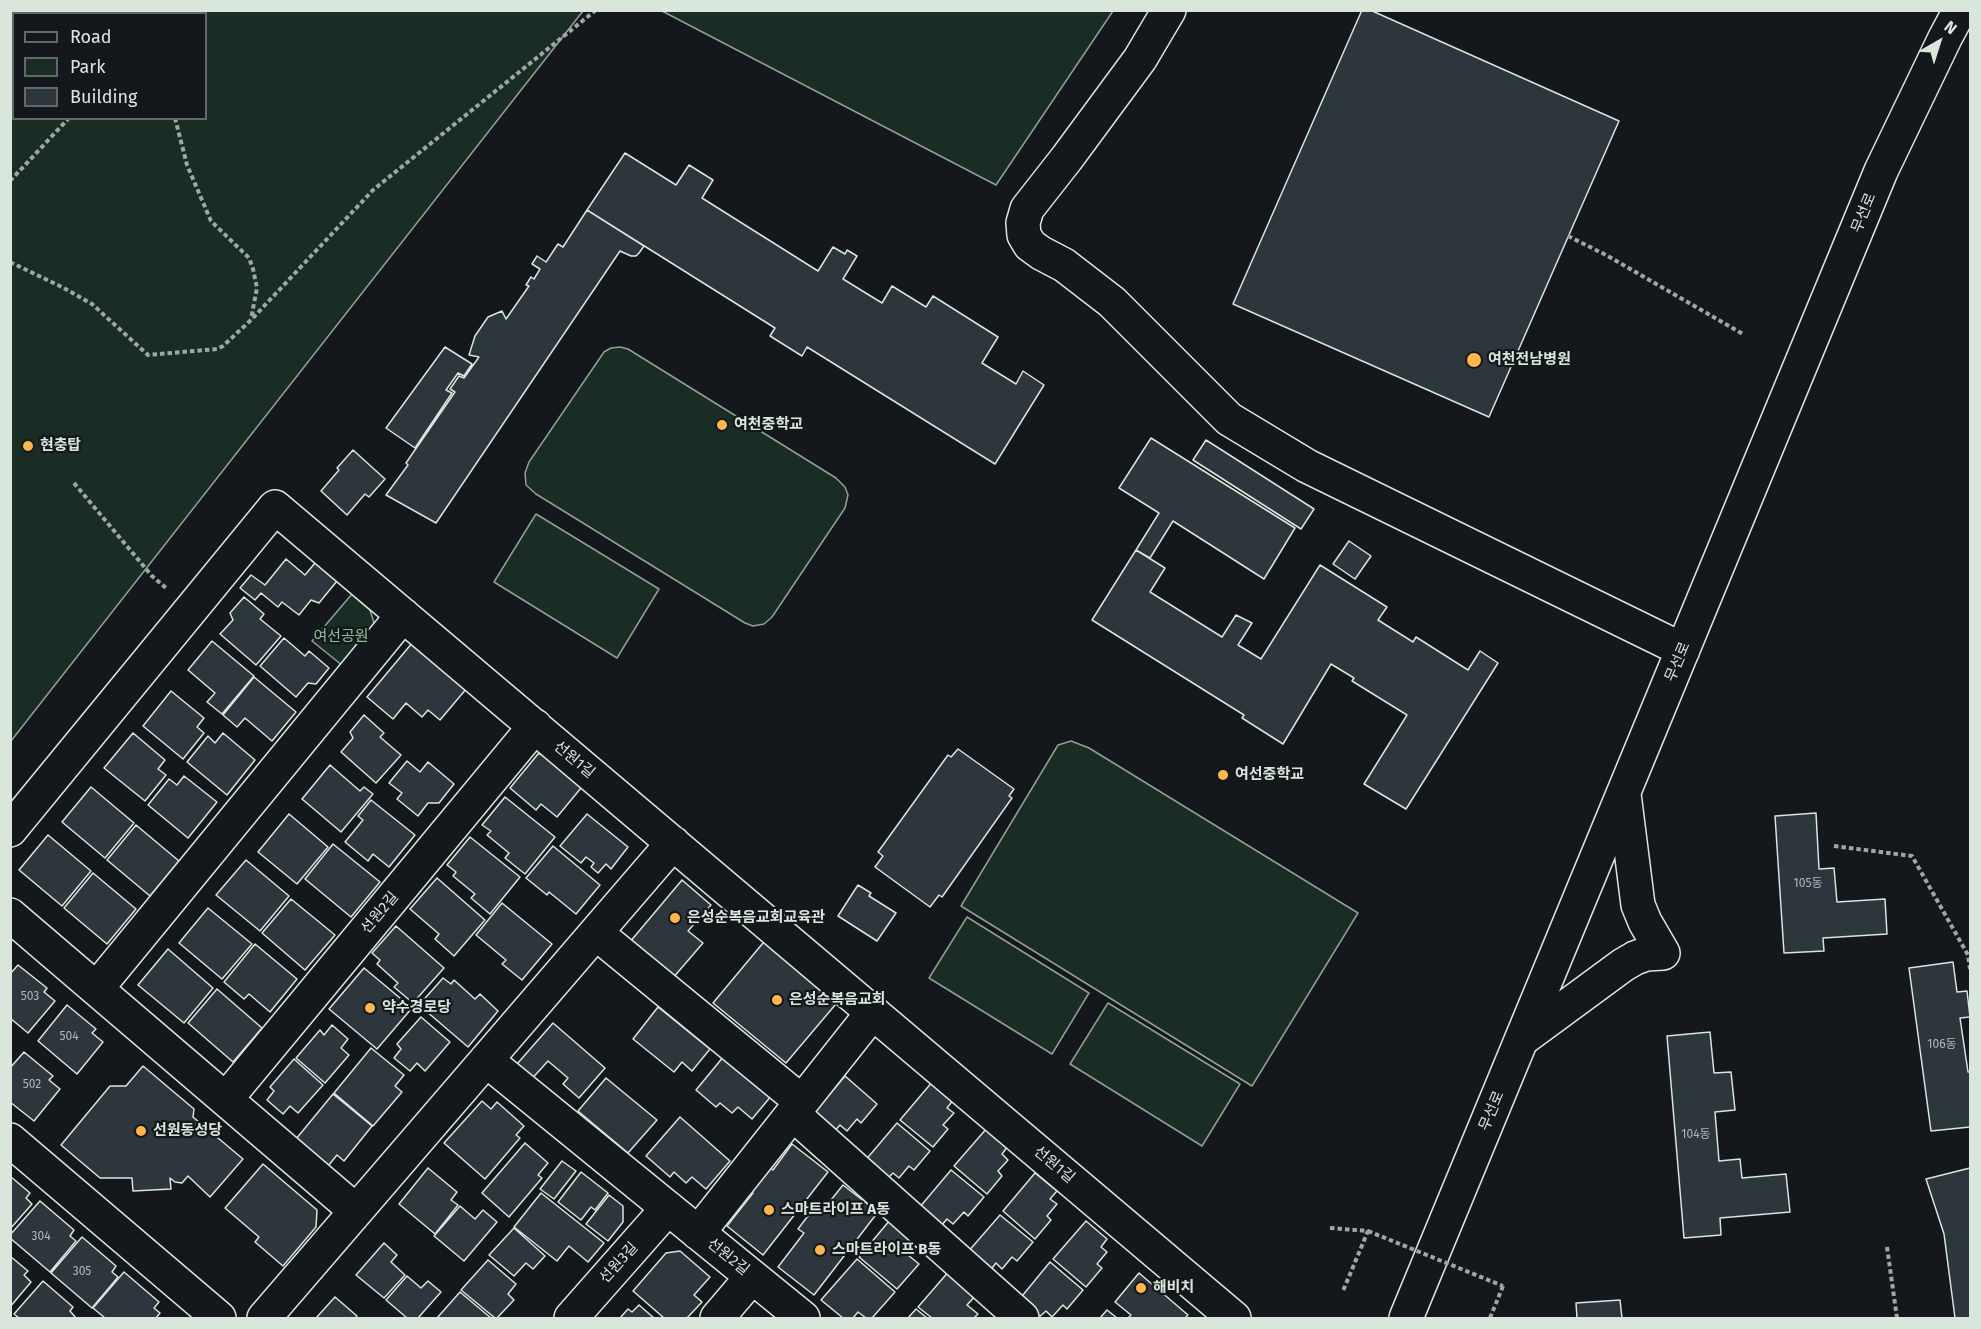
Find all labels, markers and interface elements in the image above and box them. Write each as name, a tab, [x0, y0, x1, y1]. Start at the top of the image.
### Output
legend	[12, 12, 207, 120]
north arrow	[1909, 12, 1969, 72]
text: N	[1941, 17, 1961, 38]
text: Road	[70, 26, 112, 48]
text: Park	[70, 56, 105, 78]
text: Building	[70, 86, 137, 108]
street label: 무선로	[1848, 190, 1880, 236]
marker: 여천전남병원	[1465, 351, 1483, 369]
place label: 여천전남병원	[1488, 351, 1571, 369]
place label: 여천중학교	[734, 416, 803, 434]
marker: 여천중학교	[715, 418, 729, 432]
place label: 현충탑	[40, 437, 81, 455]
marker: 현충탑	[21, 439, 35, 453]
park label: 여선공원	[313, 628, 369, 646]
street label: 무선로	[1662, 639, 1694, 685]
street label: 선원1길	[550, 738, 598, 782]
place label: 여선중학교	[1235, 766, 1304, 784]
marker: 여선중학교	[1216, 768, 1230, 782]
house number: 105동	[1794, 877, 1822, 891]
street label: 선원2길	[357, 889, 403, 937]
place label: 은성순복음교회교육관	[687, 909, 825, 927]
marker: 은성순복음교회교육관	[668, 911, 682, 925]
house number: 503	[21, 990, 39, 1004]
place label: 은성순복음교회	[789, 991, 886, 1009]
marker: 은성순복음교회	[770, 993, 784, 1007]
place label: 약수경로당	[382, 999, 451, 1017]
marker: 약수경로당	[363, 1001, 377, 1015]
house number: 504	[59, 1030, 79, 1044]
house number: 106동	[1927, 1038, 1957, 1052]
house number: 502	[23, 1078, 41, 1092]
street label: 무선로	[1476, 1088, 1508, 1134]
place label: 선원동성당	[153, 1122, 222, 1140]
marker: 선원동성당	[134, 1124, 148, 1138]
house number: 104동	[1681, 1128, 1711, 1142]
street label: 선원1길	[1030, 1143, 1078, 1187]
place label: 스마트라이프 A동	[781, 1201, 890, 1219]
marker: 스마트라이프 A동	[762, 1203, 776, 1217]
house number: 304	[31, 1230, 51, 1244]
street label: 선원2길	[703, 1235, 753, 1279]
street label: 선원3길	[596, 1239, 642, 1287]
place label: 스마트라이프 B동	[832, 1241, 941, 1259]
marker: 스마트라이프 B동	[813, 1243, 827, 1257]
house number: 305	[73, 1265, 91, 1279]
place label: 해비치	[1153, 1279, 1194, 1297]
marker: 해비치	[1134, 1281, 1148, 1295]

